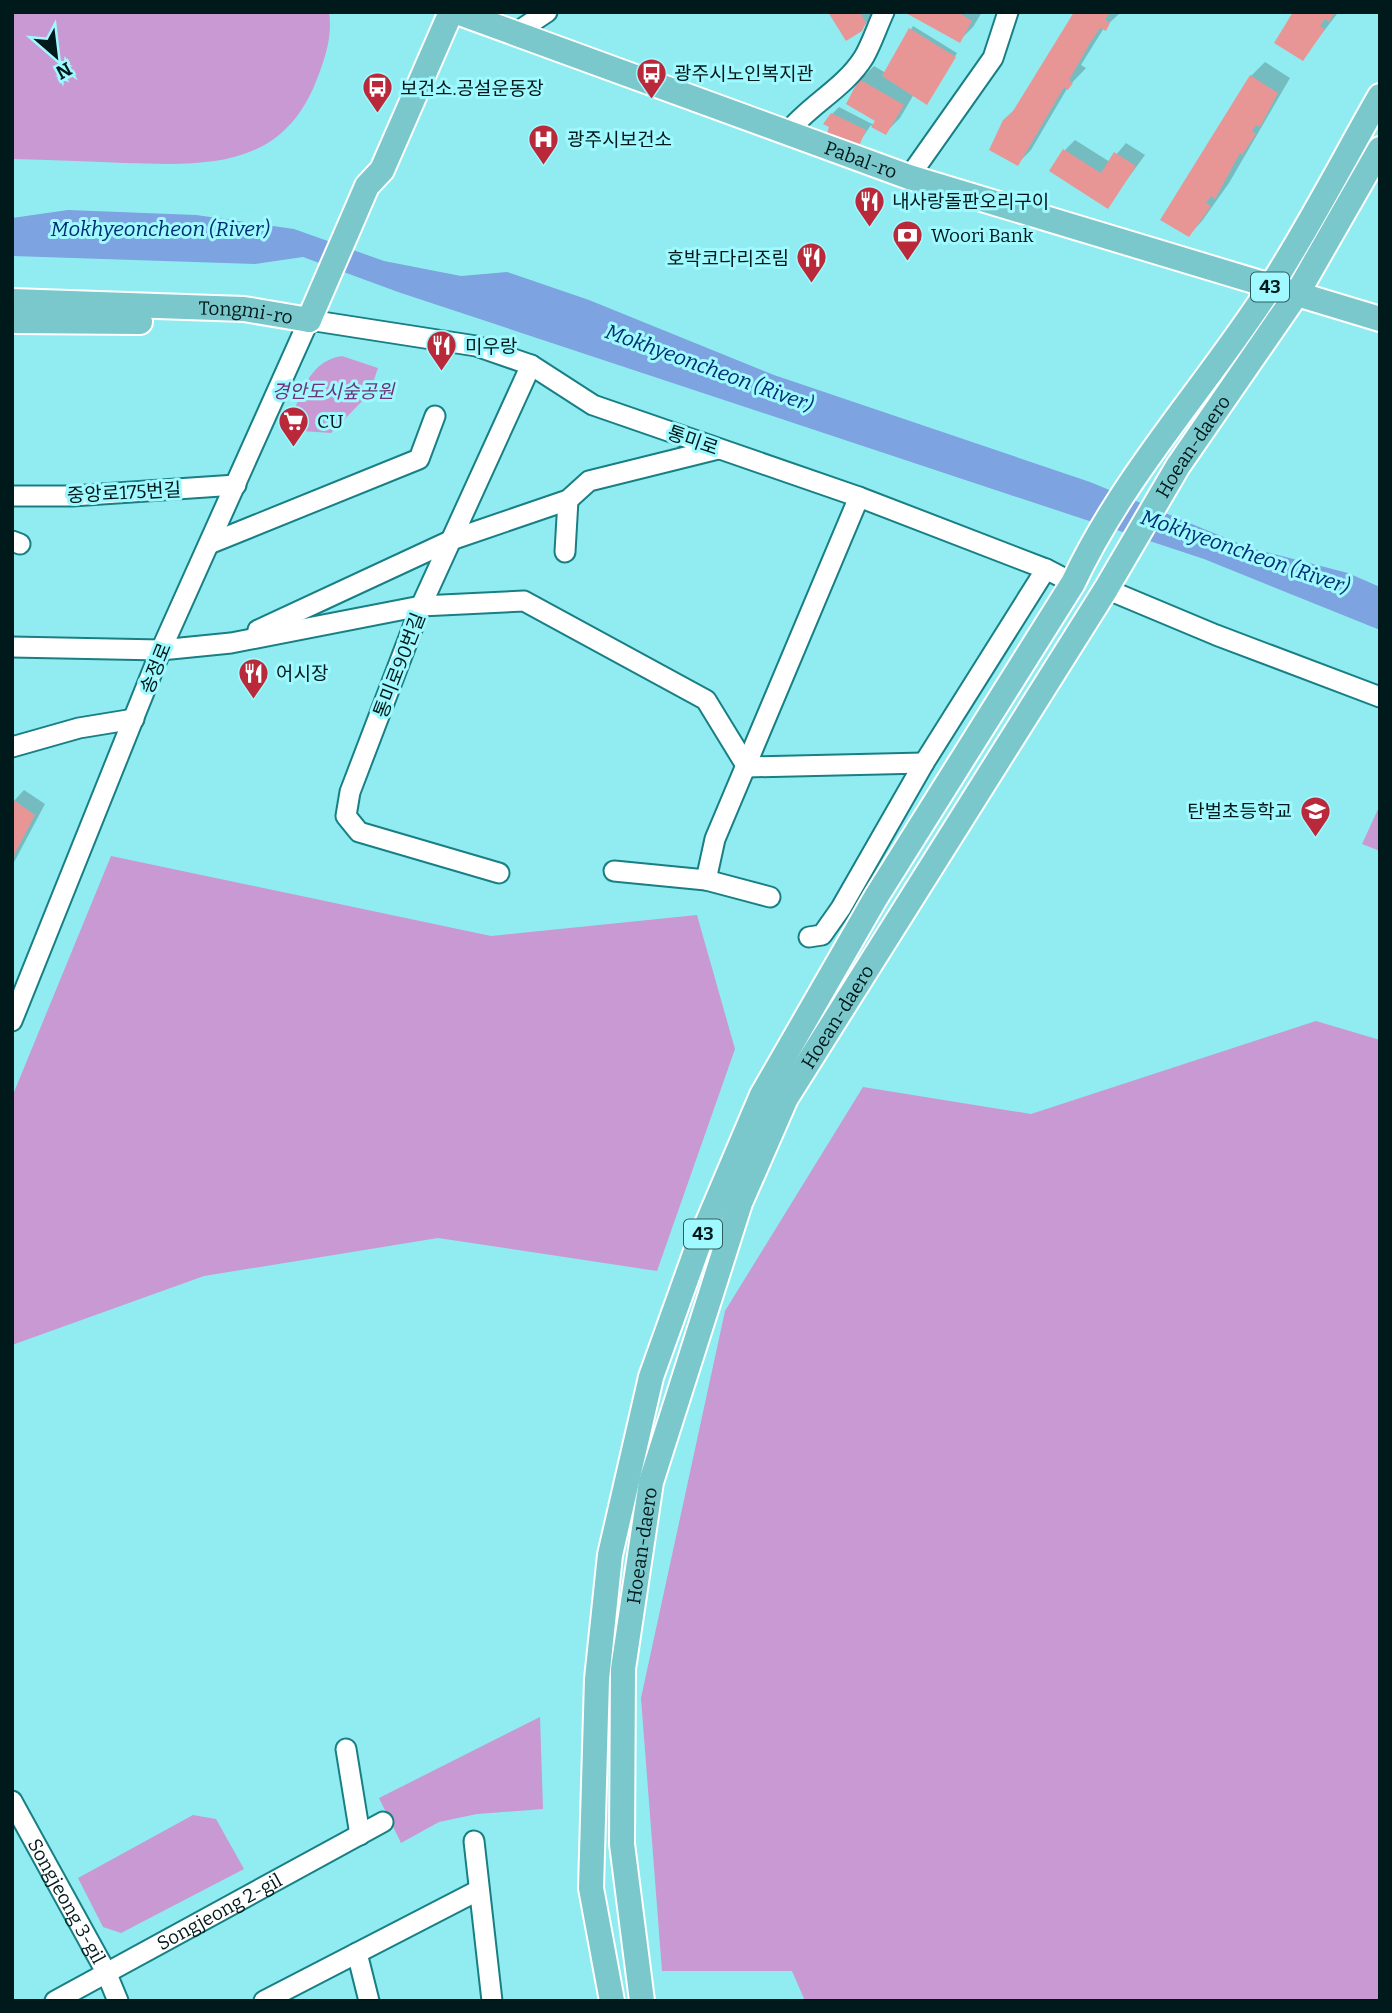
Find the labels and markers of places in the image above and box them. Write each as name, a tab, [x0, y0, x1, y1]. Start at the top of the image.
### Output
bus stop icon: 광주시노인복지관	[634, 56, 668, 100]
place label: 광주시노인복지관	[674, 62, 814, 85]
bus stop icon: 보건소.공설운동장	[360, 71, 394, 115]
place label: 보건소.공설운동장	[400, 77, 544, 100]
hospital icon: 광주시보건소	[527, 122, 561, 166]
place label: 광주시보건소	[567, 128, 672, 151]
restaurant icon: 내사랑돌판오리구이	[852, 184, 886, 228]
place label: 내사랑돌판오리구이	[892, 190, 1049, 213]
bank icon: Woori Bank	[891, 218, 925, 262]
place label: Woori Bank	[931, 224, 1034, 247]
restaurant icon: 호박코다리조림	[795, 241, 829, 285]
place label: 호박코다리조림	[667, 247, 789, 270]
restaurant icon: 미우랑	[425, 329, 459, 373]
place label: 미우랑	[465, 335, 517, 358]
supermarket icon: CU	[277, 404, 311, 448]
place label: CU	[317, 410, 344, 433]
restaurant icon: 어시장	[236, 656, 270, 700]
place label: 어시장	[276, 662, 328, 685]
school or university icon: 탄벌초등학교	[1298, 794, 1332, 838]
place label: 탄벌초등학교	[1187, 800, 1292, 823]

